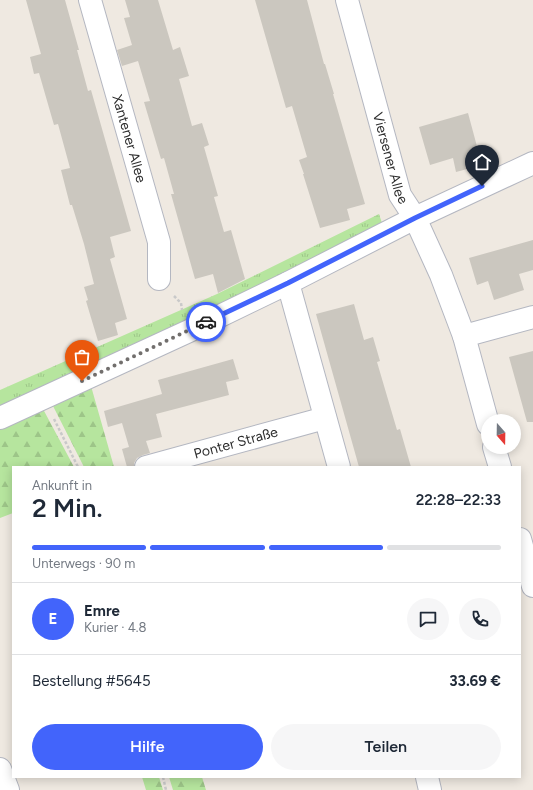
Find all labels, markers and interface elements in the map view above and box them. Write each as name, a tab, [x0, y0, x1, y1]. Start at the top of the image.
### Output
street label: Xantener Allee	[108, 93, 150, 185]
street label: Viersener Allee	[369, 111, 412, 208]
pin	[465, 145, 499, 186]
icon: home	[471, 151, 493, 173]
courier	[186, 302, 226, 342]
icon: car	[195, 311, 217, 333]
pin	[65, 340, 99, 381]
icon: bag	[71, 346, 93, 368]
north arrow	[481, 414, 521, 454]
map controls	[481, 414, 521, 454]
street label: Ponter Straße	[192, 423, 280, 463]
text: Ankunft in	[32, 478, 92, 493]
text: 22:28–22:33	[416, 491, 501, 509]
text: 2 Min.	[32, 492, 103, 524]
text: Unterwegs · 90 m	[32, 556, 135, 571]
button: chat	[407, 598, 449, 640]
button: phone	[459, 598, 501, 640]
text: Emre	[84, 602, 120, 620]
text: E	[49, 610, 57, 628]
text: Kurier · 4.8	[84, 620, 147, 635]
text: Bestellung #5645	[32, 672, 151, 690]
text: 33.69 €	[449, 672, 501, 690]
button: Hilfe	[32, 724, 263, 770]
button: Teilen	[271, 724, 501, 770]

